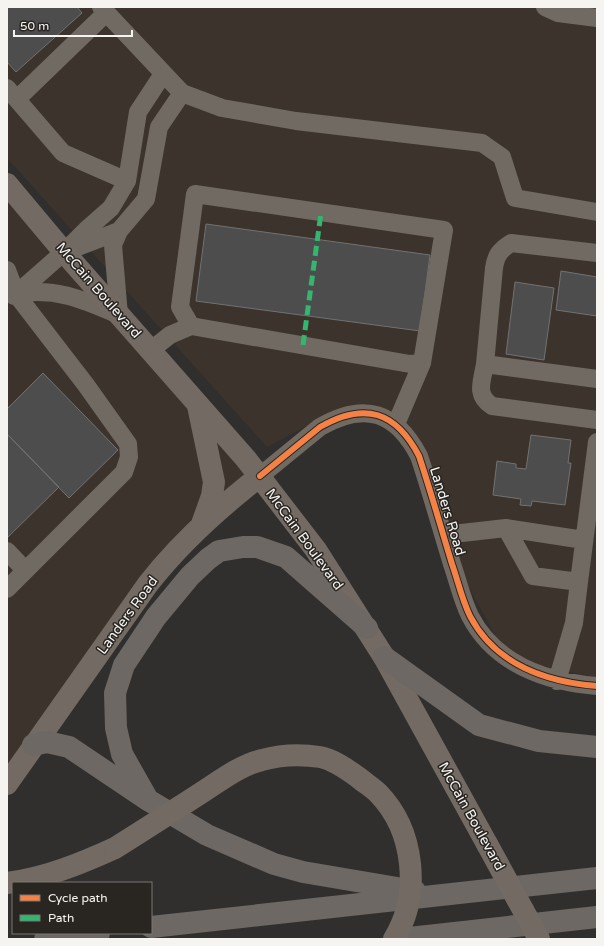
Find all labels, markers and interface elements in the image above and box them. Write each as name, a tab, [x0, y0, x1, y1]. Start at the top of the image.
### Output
scale bar	[14, 12, 132, 38]
text: 50 m	[20, 19, 49, 33]
street label: McCain Boulevard	[52, 239, 145, 342]
street label: Landers Road	[426, 465, 469, 558]
street label: McCain Boulevard	[262, 485, 347, 593]
street label: Landers Road	[93, 573, 161, 658]
street label: McCain Boulevard	[435, 759, 508, 873]
legend	[12, 882, 152, 934]
text: Cycle path	[48, 891, 107, 905]
text: Path	[48, 911, 74, 925]

